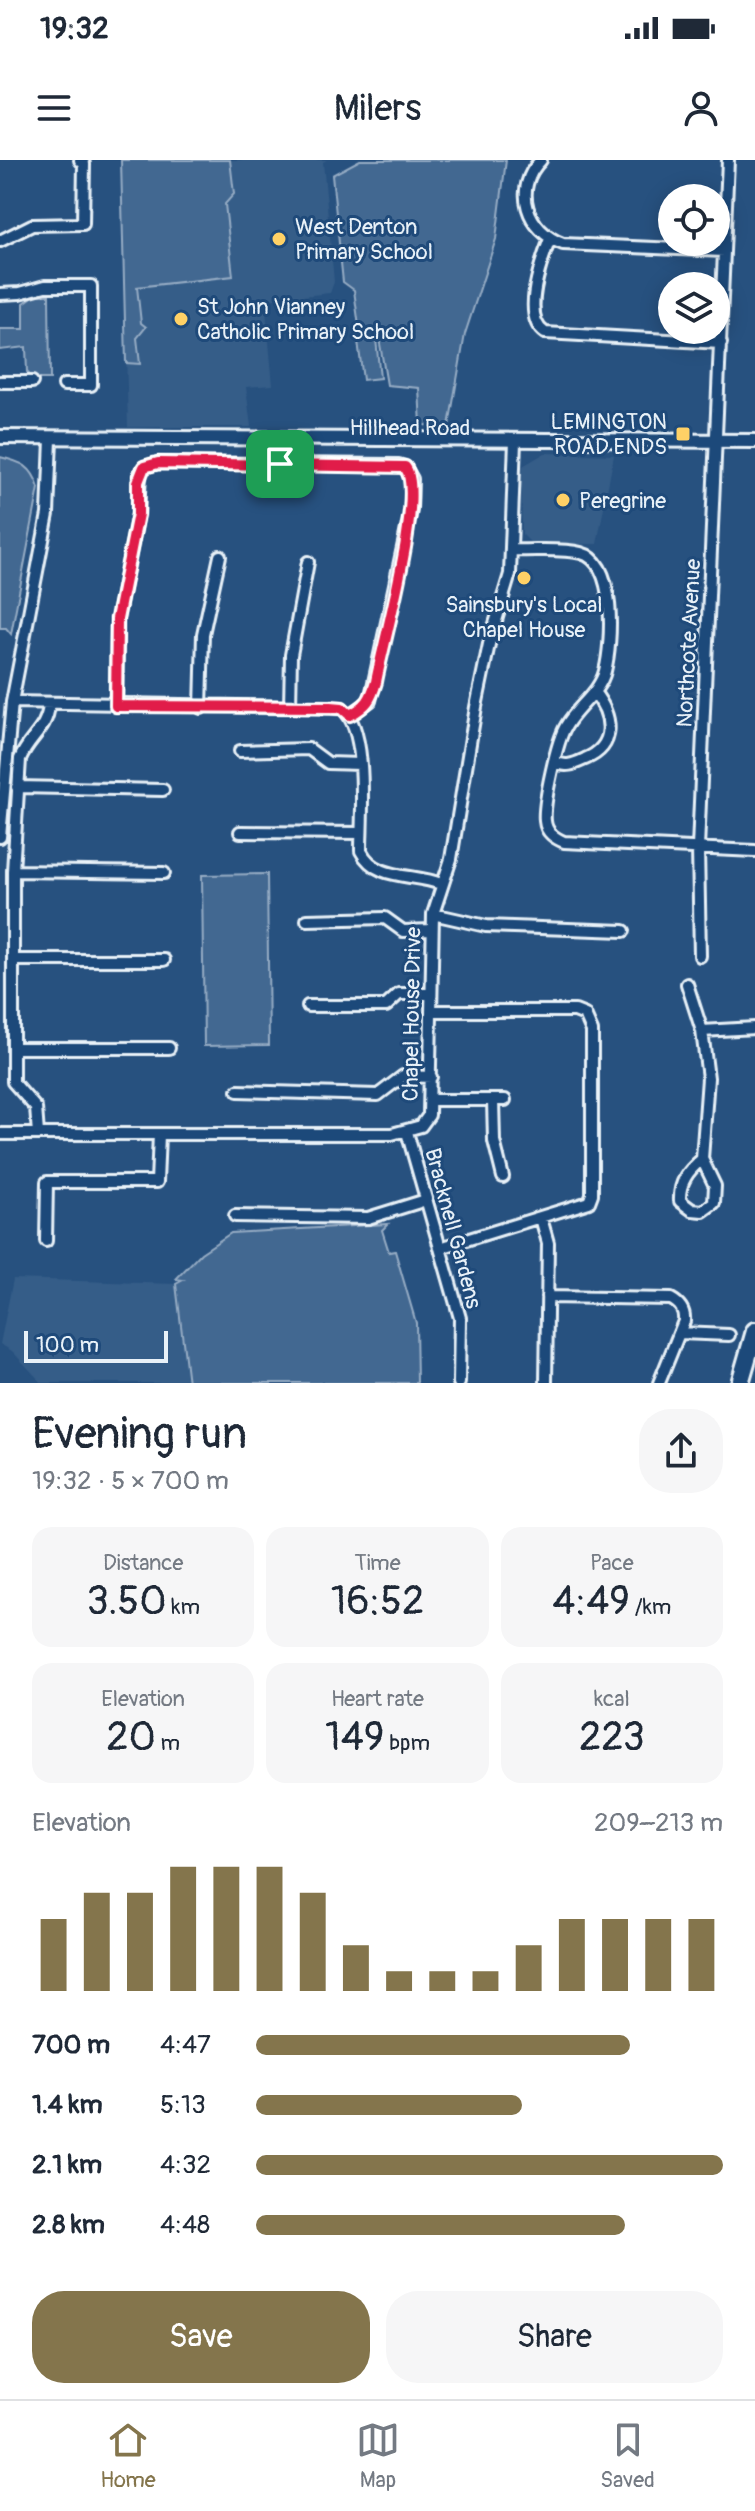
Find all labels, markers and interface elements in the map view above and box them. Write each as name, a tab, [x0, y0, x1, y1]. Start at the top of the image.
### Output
text: 19:32	[40, 10, 109, 47]
icon: menu	[32, 86, 76, 130]
text: Milers	[334, 86, 421, 131]
icon: person	[679, 86, 723, 130]
map controls	[658, 184, 730, 344]
button: locate	[658, 184, 730, 256]
place label: West Denton Primary School	[295, 213, 433, 266]
marker: West Denton Primary School	[270, 230, 288, 248]
button: layers	[658, 272, 730, 344]
place label: St John Vianney Catholic Primary School	[197, 293, 414, 346]
marker: St John Vianney Catholic Primary School	[172, 310, 190, 328]
place label: LEMINGTON ROAD ENDS	[551, 408, 667, 461]
street label: Hillhead Road	[350, 414, 470, 442]
marker: LEMINGTON ROAD ENDS	[674, 425, 692, 443]
pin	[246, 430, 314, 498]
icon: arrive	[258, 442, 302, 486]
place label: Peregrine	[579, 487, 666, 515]
marker: Peregrine	[554, 491, 572, 509]
street label: Northcote Avenue	[671, 558, 707, 728]
marker: Sainsbury's Local Chapel House	[515, 569, 533, 587]
place label: Sainsbury's Local Chapel House	[445, 591, 603, 644]
street label: Chapel House Drive	[396, 926, 428, 1102]
street label: Bracknell Gardens	[418, 1145, 488, 1312]
scale bar	[24, 1327, 168, 1363]
text: 100 m	[36, 1331, 99, 1359]
text: Evening run	[32, 1407, 247, 1462]
button: share	[639, 1409, 723, 1493]
text: 19:32 · 5 × 700 m	[32, 1465, 229, 1497]
text: Distance	[103, 1549, 183, 1577]
text: Time	[355, 1549, 400, 1577]
text: Pace	[590, 1549, 634, 1577]
text: 3.50	[86, 1577, 166, 1626]
text: 16:52	[331, 1577, 424, 1626]
text: 4:49	[552, 1577, 630, 1626]
text: km	[166, 1593, 200, 1621]
text: /km	[630, 1593, 671, 1621]
text: Elevation	[101, 1685, 185, 1713]
text: Heart rate	[331, 1685, 424, 1713]
text: kcal	[594, 1685, 630, 1713]
text: 20	[106, 1713, 156, 1762]
text: 149	[325, 1713, 384, 1762]
text: 223	[579, 1713, 645, 1762]
text: m	[156, 1729, 180, 1757]
text: bpm	[384, 1729, 430, 1757]
text: Elevation	[32, 1807, 131, 1839]
text: 209–213 m	[594, 1807, 723, 1839]
text: 700 m	[32, 2029, 110, 2061]
text: 4:47	[160, 2029, 211, 2061]
text: 1.4 km	[32, 2089, 103, 2121]
text: 5:13	[160, 2089, 206, 2121]
text: 2.1 km	[32, 2149, 102, 2181]
text: 4:32	[160, 2149, 211, 2181]
text: 2.8 km	[32, 2209, 105, 2241]
text: 4:48	[160, 2209, 210, 2241]
button: Save	[32, 2291, 370, 2383]
button: Share	[386, 2291, 723, 2383]
tab: Home	[100, 2418, 156, 2494]
tab: Map	[356, 2418, 400, 2494]
tab: Saved	[600, 2418, 655, 2494]

